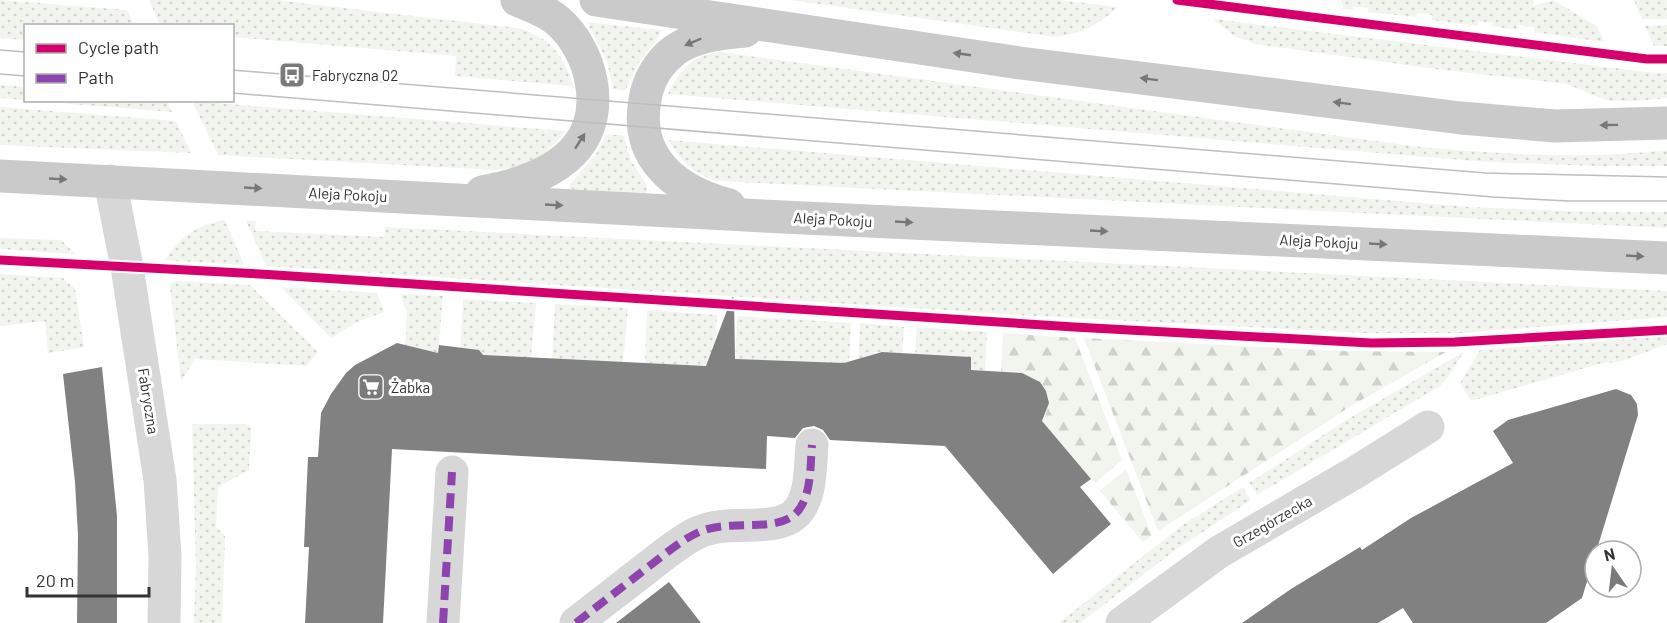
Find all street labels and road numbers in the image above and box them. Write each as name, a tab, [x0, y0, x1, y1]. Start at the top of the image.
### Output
street label: Aleja Pokoju	[308, 183, 388, 205]
street label: Aleja Pokoju	[793, 208, 873, 230]
street label: Aleja Pokoju	[1279, 230, 1359, 252]
street label: Fabryczna	[135, 367, 163, 435]
street label: Grzegórzecka	[1229, 491, 1315, 551]

